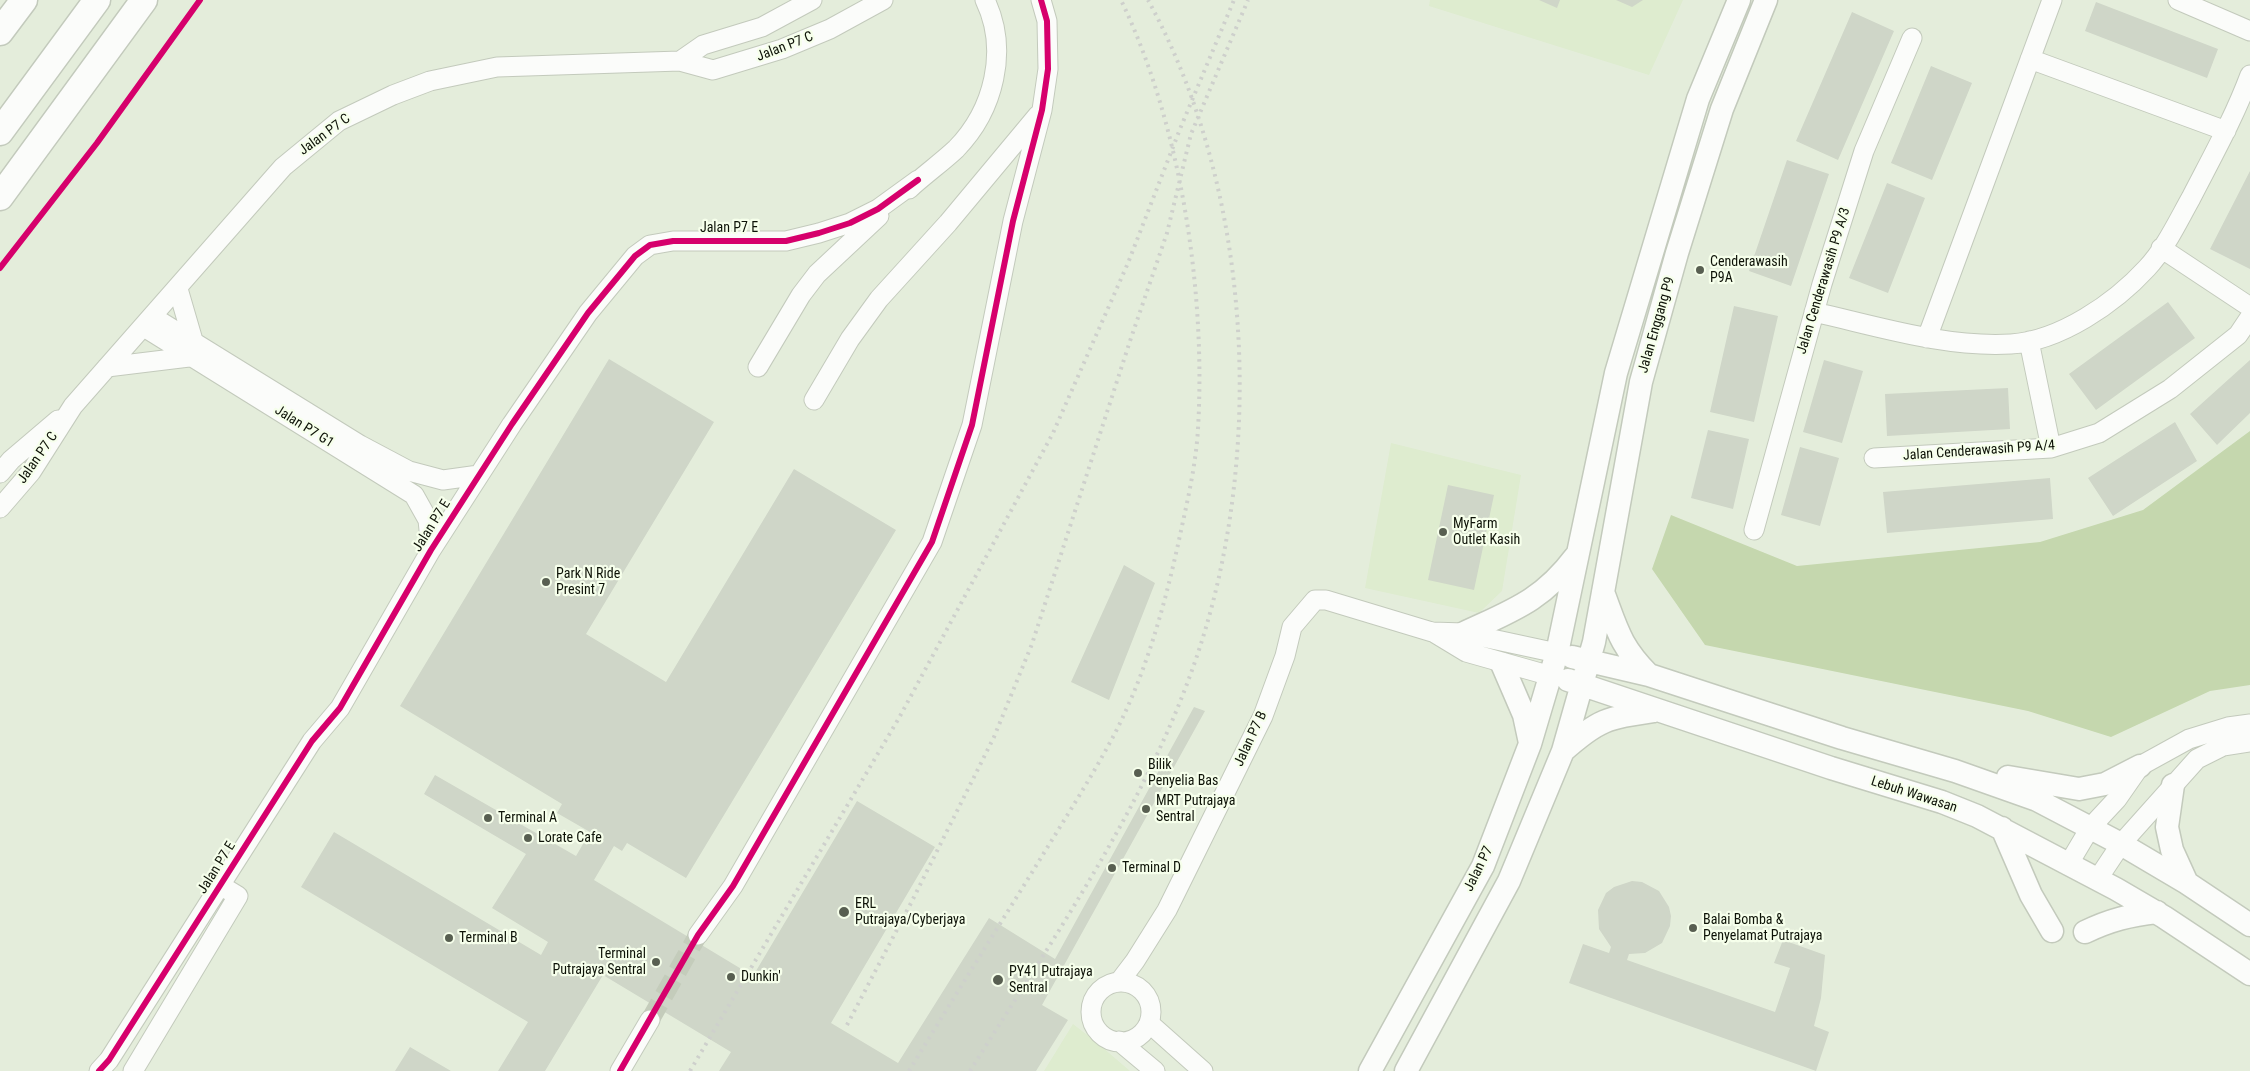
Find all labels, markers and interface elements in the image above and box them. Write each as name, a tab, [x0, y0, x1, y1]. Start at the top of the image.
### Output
street label: Jalan P7 C	[754, 29, 816, 65]
street label: Jalan P7 C	[296, 111, 354, 159]
street label: Jalan Cenderawasih P9 A/3	[1794, 206, 1854, 356]
street label: Jalan P7 E	[700, 220, 758, 236]
place label: Cenderawasih P9A	[1710, 254, 1788, 286]
marker: Cenderawasih P9A	[1694, 264, 1706, 276]
street label: Jalan Enggang P9	[1635, 275, 1679, 375]
street label: Jalan P7 G1	[271, 402, 337, 452]
street label: Jalan P7 C	[14, 429, 62, 487]
street label: Jalan Cenderawasih P9 A/4	[1902, 437, 2056, 465]
street label: Jalan P7 E	[409, 497, 455, 555]
place label: MyFarm Outlet Kasih	[1453, 516, 1520, 548]
marker: MyFarm Outlet Kasih	[1437, 526, 1449, 538]
place label: Park N Ride Presint 7	[556, 566, 620, 598]
marker: Park N Ride Presint 7	[540, 576, 552, 588]
street label: Jalan P7 B	[1231, 709, 1271, 769]
place label: Bilik Penyelia Bas	[1148, 757, 1218, 790]
marker: Bilik Penyelia Bas	[1132, 767, 1144, 779]
street label: Lebuh Wawasan	[1869, 773, 1959, 817]
place label: MRT Putrajaya Sentral	[1156, 793, 1236, 826]
marker: MRT Putrajaya Sentral	[1140, 803, 1152, 815]
place label: Terminal A	[498, 810, 557, 826]
marker: Terminal A	[482, 812, 494, 824]
place label: Lorate Cafe	[538, 830, 602, 846]
marker: Lorate Cafe	[522, 832, 534, 844]
street label: Jalan P7 E	[194, 839, 240, 897]
street label: Jalan P7	[1461, 844, 1497, 894]
place label: Terminal D	[1122, 860, 1181, 876]
marker: Terminal D	[1106, 862, 1118, 874]
place label: ERL Putrajaya/Cyberjaya	[855, 896, 965, 929]
marker: ERL Putrajaya/Cyberjaya	[837, 905, 851, 919]
place label: Balai Bomba & Penyelamat Putrajaya	[1703, 912, 1822, 944]
marker: Balai Bomba & Penyelamat Putrajaya	[1687, 922, 1699, 934]
place label: Terminal B	[459, 930, 518, 946]
marker: Terminal B	[443, 932, 455, 944]
place label: Terminal Putrajaya Sentral	[553, 946, 646, 979]
marker: Terminal Putrajaya Sentral	[650, 956, 662, 968]
place label: PY41 Putrajaya Sentral	[1009, 964, 1093, 996]
place label: Dunkin'	[741, 969, 781, 985]
marker: Dunkin'	[725, 971, 737, 983]
marker: PY41 Putrajaya Sentral	[991, 973, 1005, 987]

